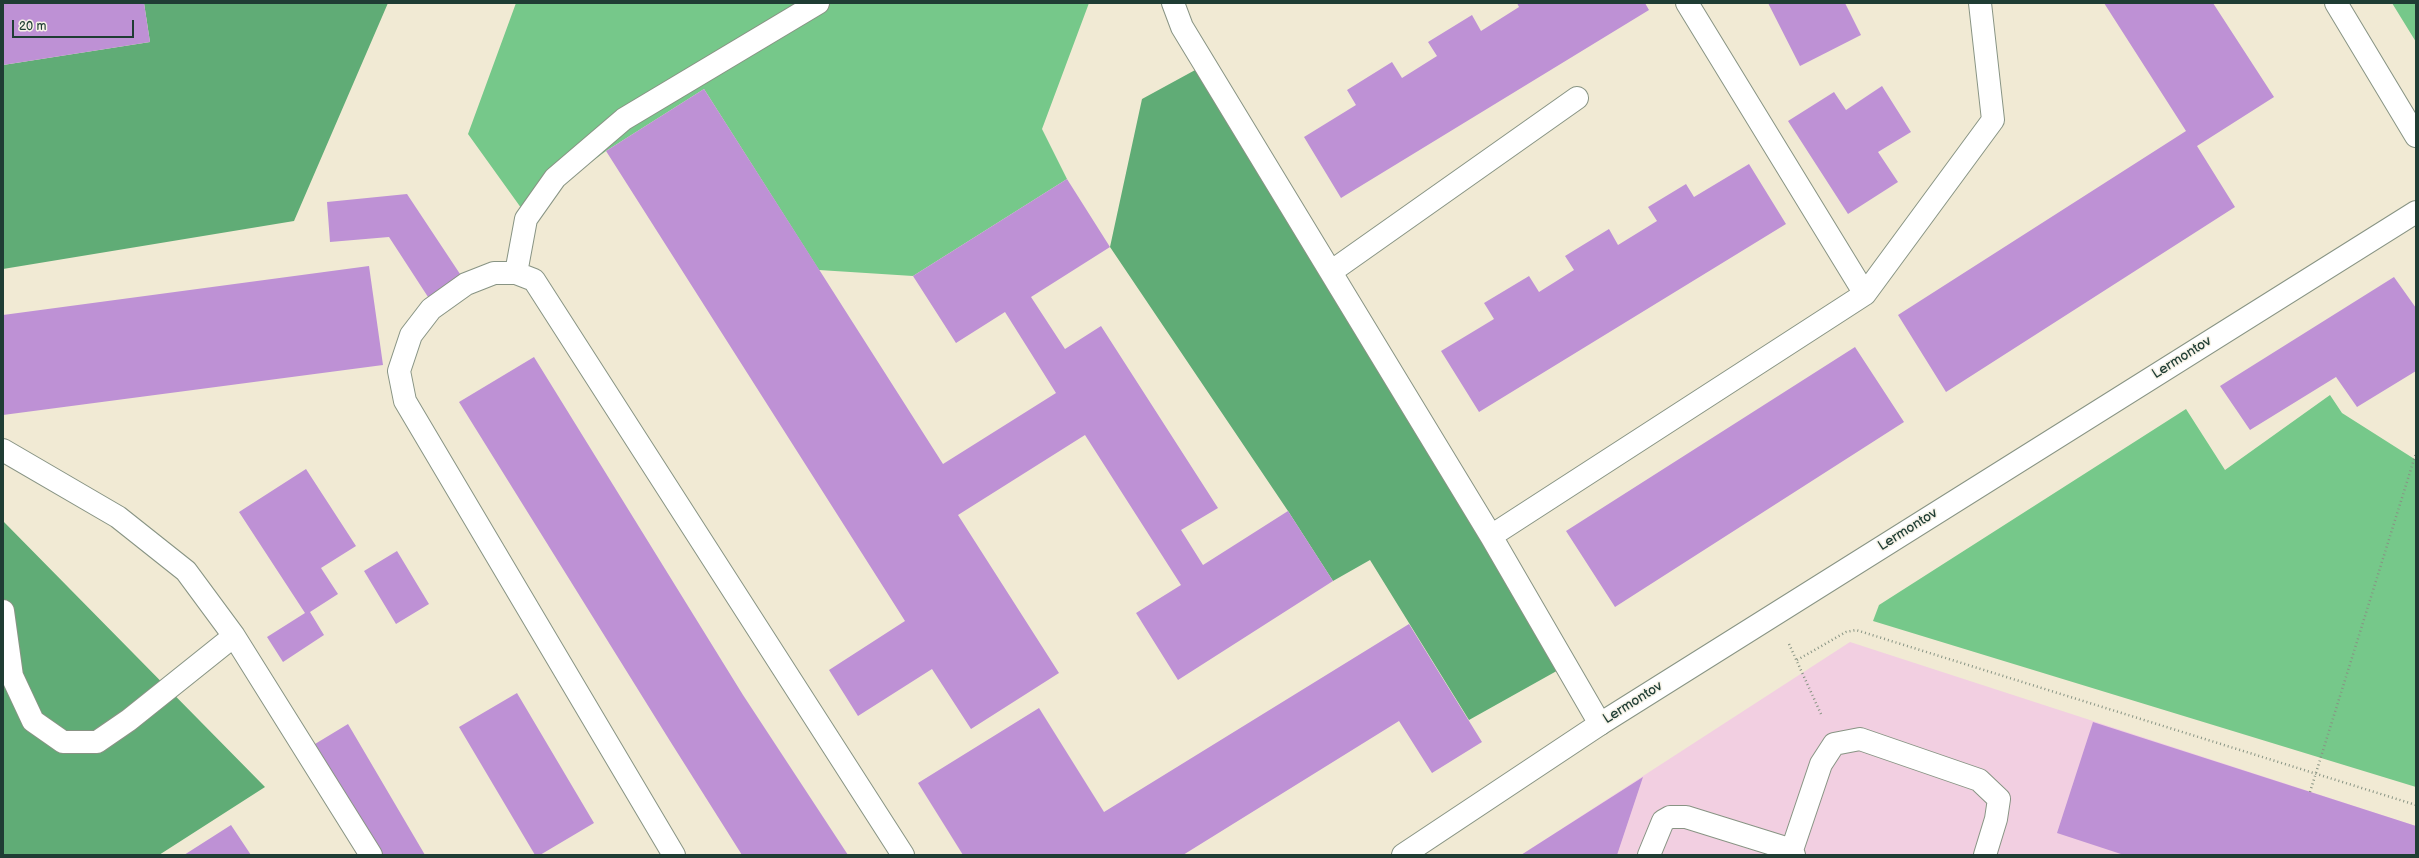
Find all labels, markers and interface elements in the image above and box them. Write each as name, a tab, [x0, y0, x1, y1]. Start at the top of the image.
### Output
scale bar	[14, 12, 136, 38]
text: 20 m	[19, 19, 46, 34]
street label: Lermontov	[2149, 333, 2215, 383]
street label: Lermontov	[1875, 505, 1941, 555]
street label: Lermontov	[1600, 678, 1666, 728]

